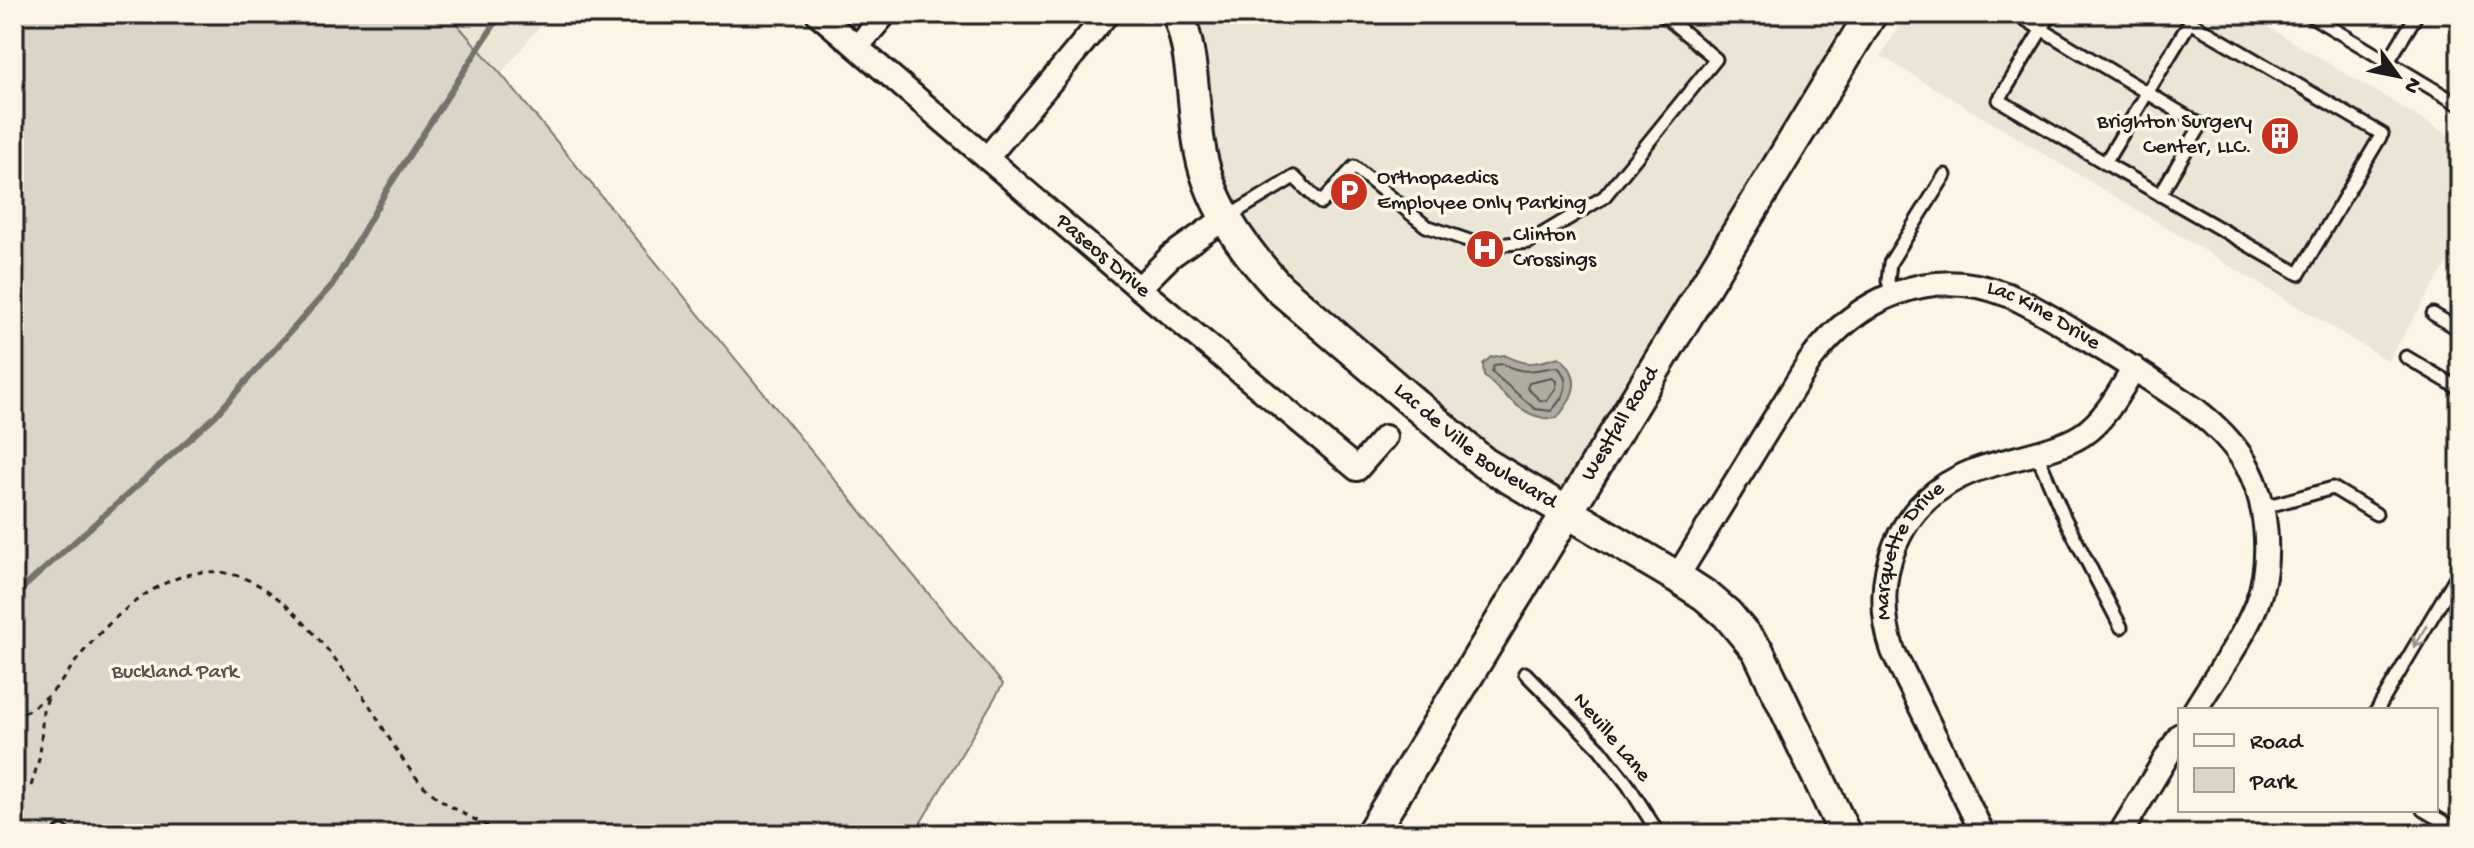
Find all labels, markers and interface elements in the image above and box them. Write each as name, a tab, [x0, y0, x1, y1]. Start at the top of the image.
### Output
north arrow	[2358, 36, 2438, 116]
text: N	[2397, 72, 2426, 98]
place label: Brighton Surgery Center, LLC.	[2096, 110, 2252, 161]
building icon: Brighton Surgery Center, LLC.	[2259, 115, 2301, 157]
place label: Orthopaedics Employee Only Parking	[1377, 166, 1586, 217]
parking icon: Orthopaedics Employee Only Parking	[1328, 171, 1370, 213]
street label: Paseos Drive	[1049, 208, 1156, 305]
place label: Clinton Crossings	[1513, 223, 1597, 274]
hospital icon: Clinton Crossings	[1464, 228, 1506, 270]
street label: Lac Kine Drive	[1984, 276, 2105, 357]
street label: Westfall Road	[1576, 360, 1667, 486]
street label: Lac de Ville Boulevard	[1388, 378, 1563, 517]
street label: Marquette Drive	[1871, 476, 1951, 621]
one-way arrow	[2412, 625, 2428, 648]
park label: Buckland Park	[111, 660, 240, 686]
street label: Neville Lane	[1566, 688, 1656, 788]
legend	[2178, 708, 2438, 812]
text: Road	[2250, 729, 2304, 758]
text: Park	[2249, 769, 2298, 798]

